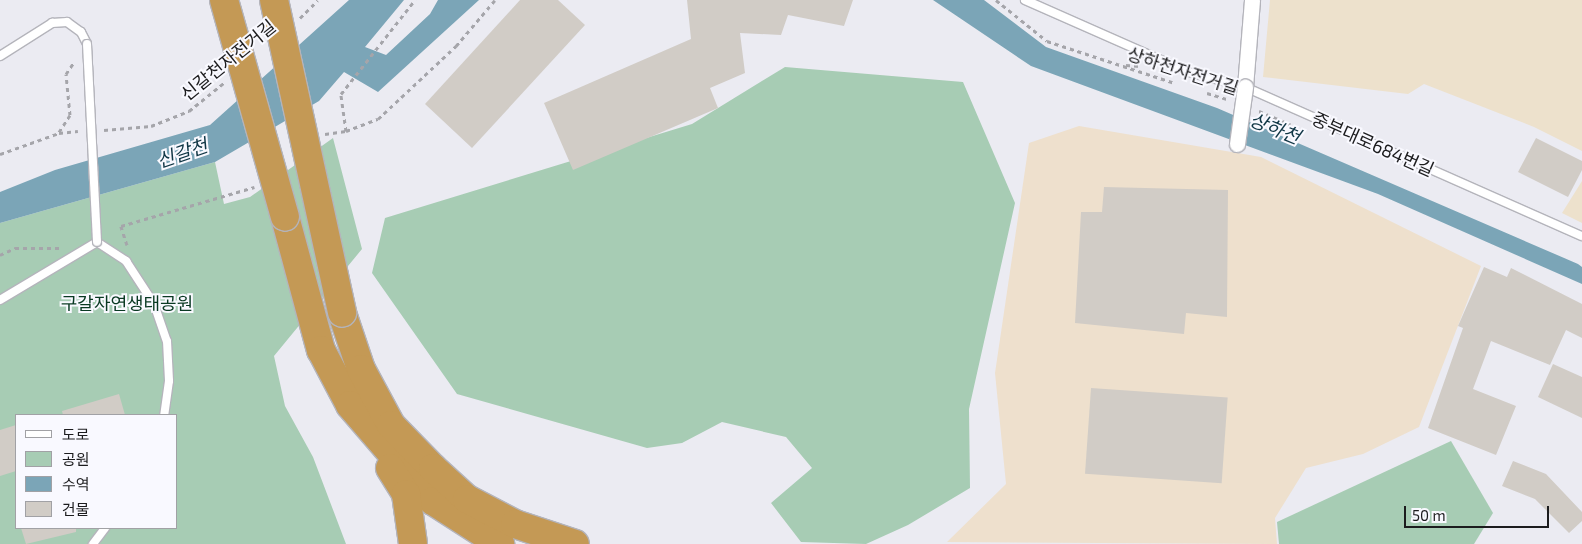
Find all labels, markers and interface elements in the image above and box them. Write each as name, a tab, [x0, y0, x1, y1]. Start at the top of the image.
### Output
street label: 신갈천자전거길	[176, 15, 280, 105]
street label: 상하천자전거길	[1125, 43, 1241, 99]
street label: 중부대로684번길	[1308, 107, 1438, 181]
water label: 상하천	[1246, 108, 1304, 148]
water label: 신갈천	[153, 134, 211, 172]
park label: 구갈자연생태공원	[61, 292, 193, 314]
legend	[15, 414, 178, 529]
text: 도로	[62, 425, 90, 443]
text: 공원	[62, 450, 90, 468]
text: 수역	[62, 475, 90, 493]
scale bar	[1407, 496, 1552, 528]
text: 건물	[62, 500, 90, 518]
text: 50 m	[1412, 506, 1446, 524]

